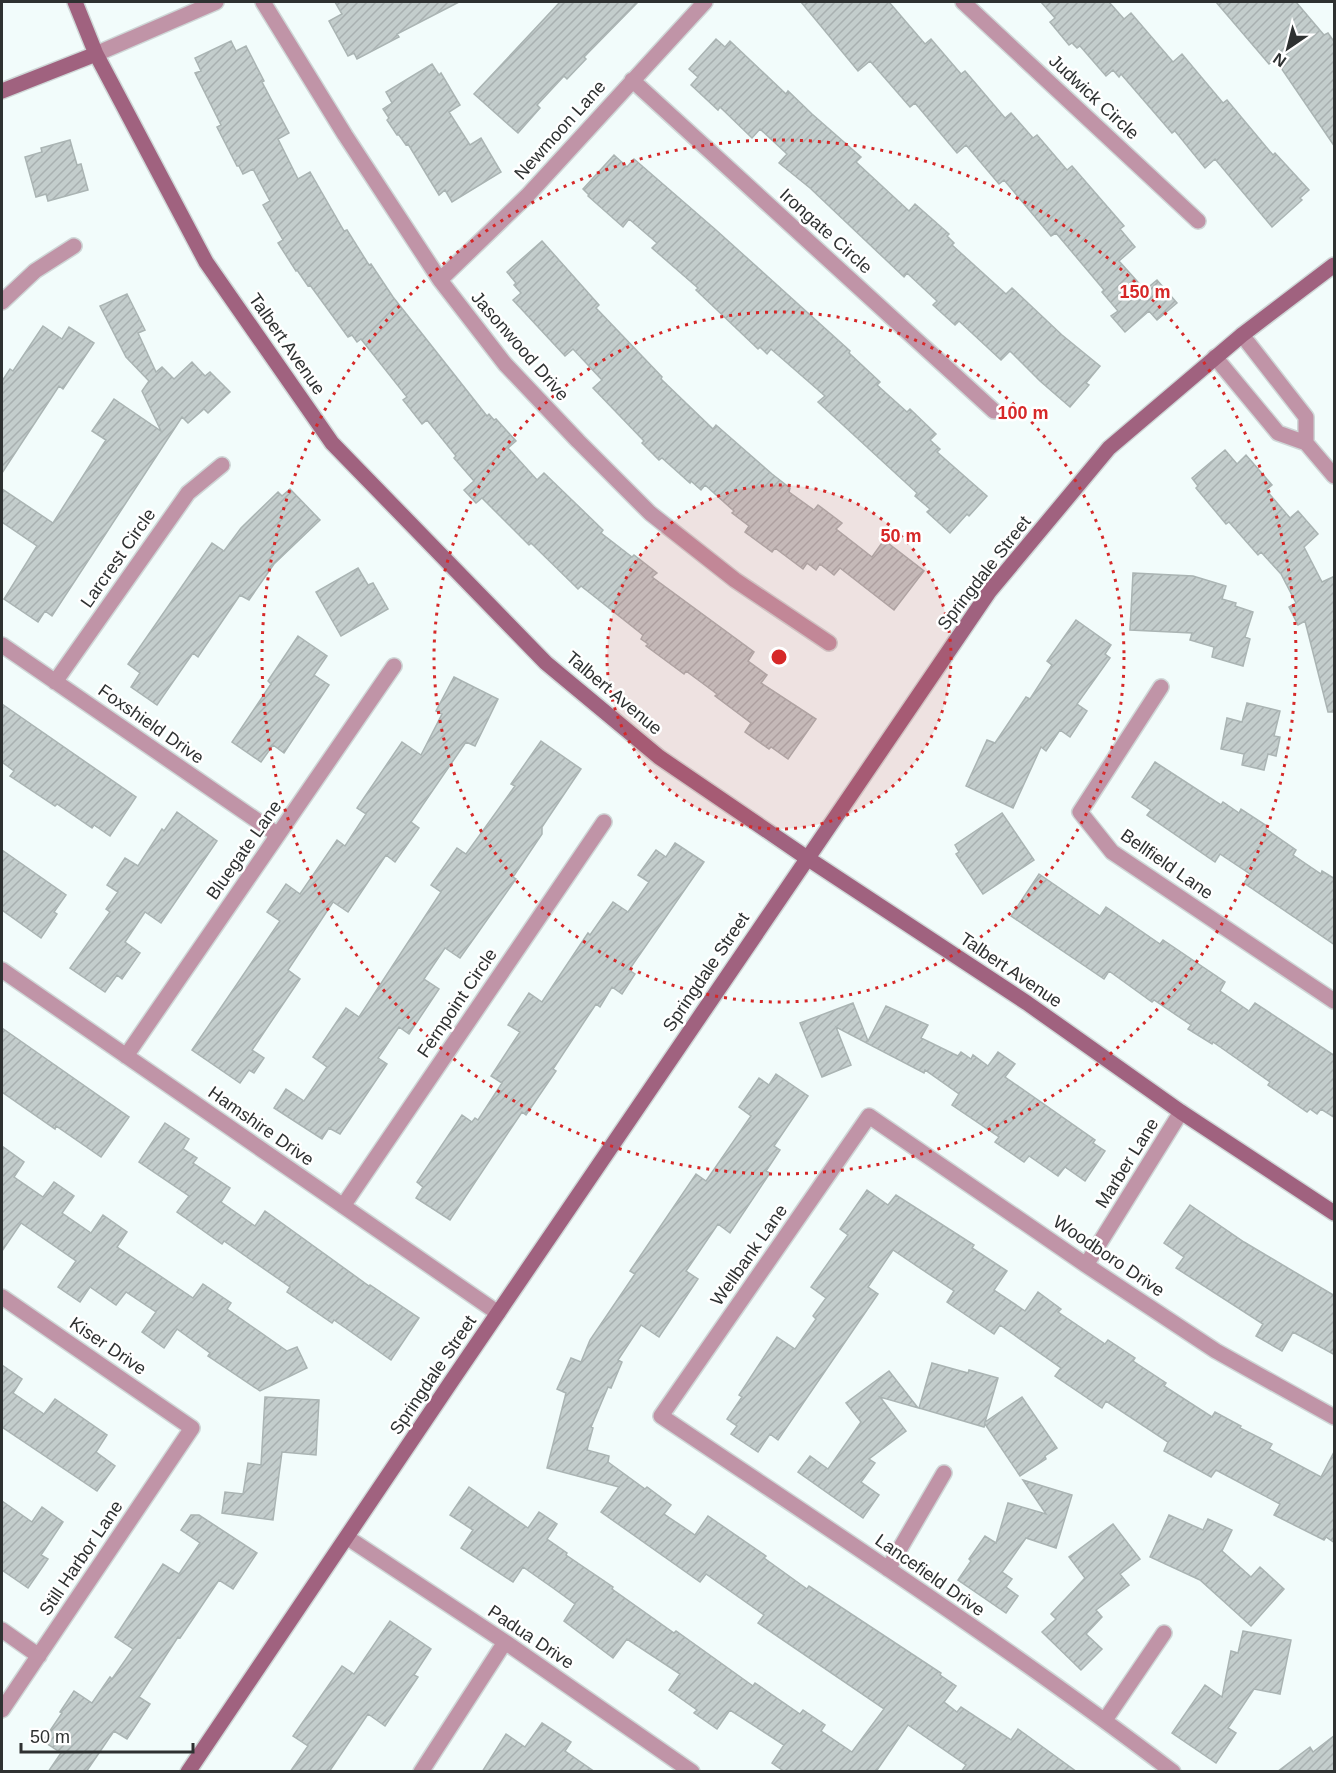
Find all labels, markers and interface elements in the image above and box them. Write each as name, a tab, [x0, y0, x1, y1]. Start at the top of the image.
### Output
north arrow	[1258, 18, 1318, 78]
street label: Judwick Circle	[1045, 50, 1143, 144]
text: N	[1270, 50, 1289, 70]
street label: Newmoon Lane	[510, 76, 610, 184]
street label: Irongate Circle	[776, 184, 876, 278]
text: 150 m	[1119, 282, 1171, 302]
street label: Jasonwood Drive	[467, 287, 573, 405]
street label: Talbert Avenue	[245, 290, 329, 398]
text: 100 m	[997, 403, 1049, 423]
street label: Larcrest Circle	[77, 505, 159, 611]
street label: Springdale Street	[933, 512, 1035, 634]
text: 50 m	[880, 526, 922, 546]
street label: Talbert Avenue	[562, 647, 666, 739]
centre of rings	[769, 647, 789, 667]
street label: Foxshield Drive	[94, 680, 208, 768]
street label: Bluegate Lane	[203, 797, 285, 903]
street label: Bellfield Lane	[1117, 825, 1217, 903]
street label: Springdale Street	[659, 909, 753, 1035]
street label: Talbert Avenue	[956, 929, 1066, 1011]
street label: Fernpoint Circle	[413, 945, 501, 1061]
street label: Hamshire Drive	[204, 1082, 318, 1170]
street label: Marber Lane	[1091, 1114, 1163, 1212]
street label: Wellbank Lane	[707, 1201, 791, 1309]
street label: Woodboro Drive	[1050, 1211, 1168, 1301]
street label: Springdale Street	[386, 1312, 480, 1438]
street label: Kiser Drive	[66, 1313, 150, 1379]
street label: Still Harbor Lane	[35, 1497, 127, 1619]
street label: Lancefield Drive	[871, 1530, 989, 1620]
street label: Padua Drive	[484, 1601, 578, 1673]
scale bar	[21, 1716, 194, 1754]
text: 50 m	[30, 1727, 70, 1747]

